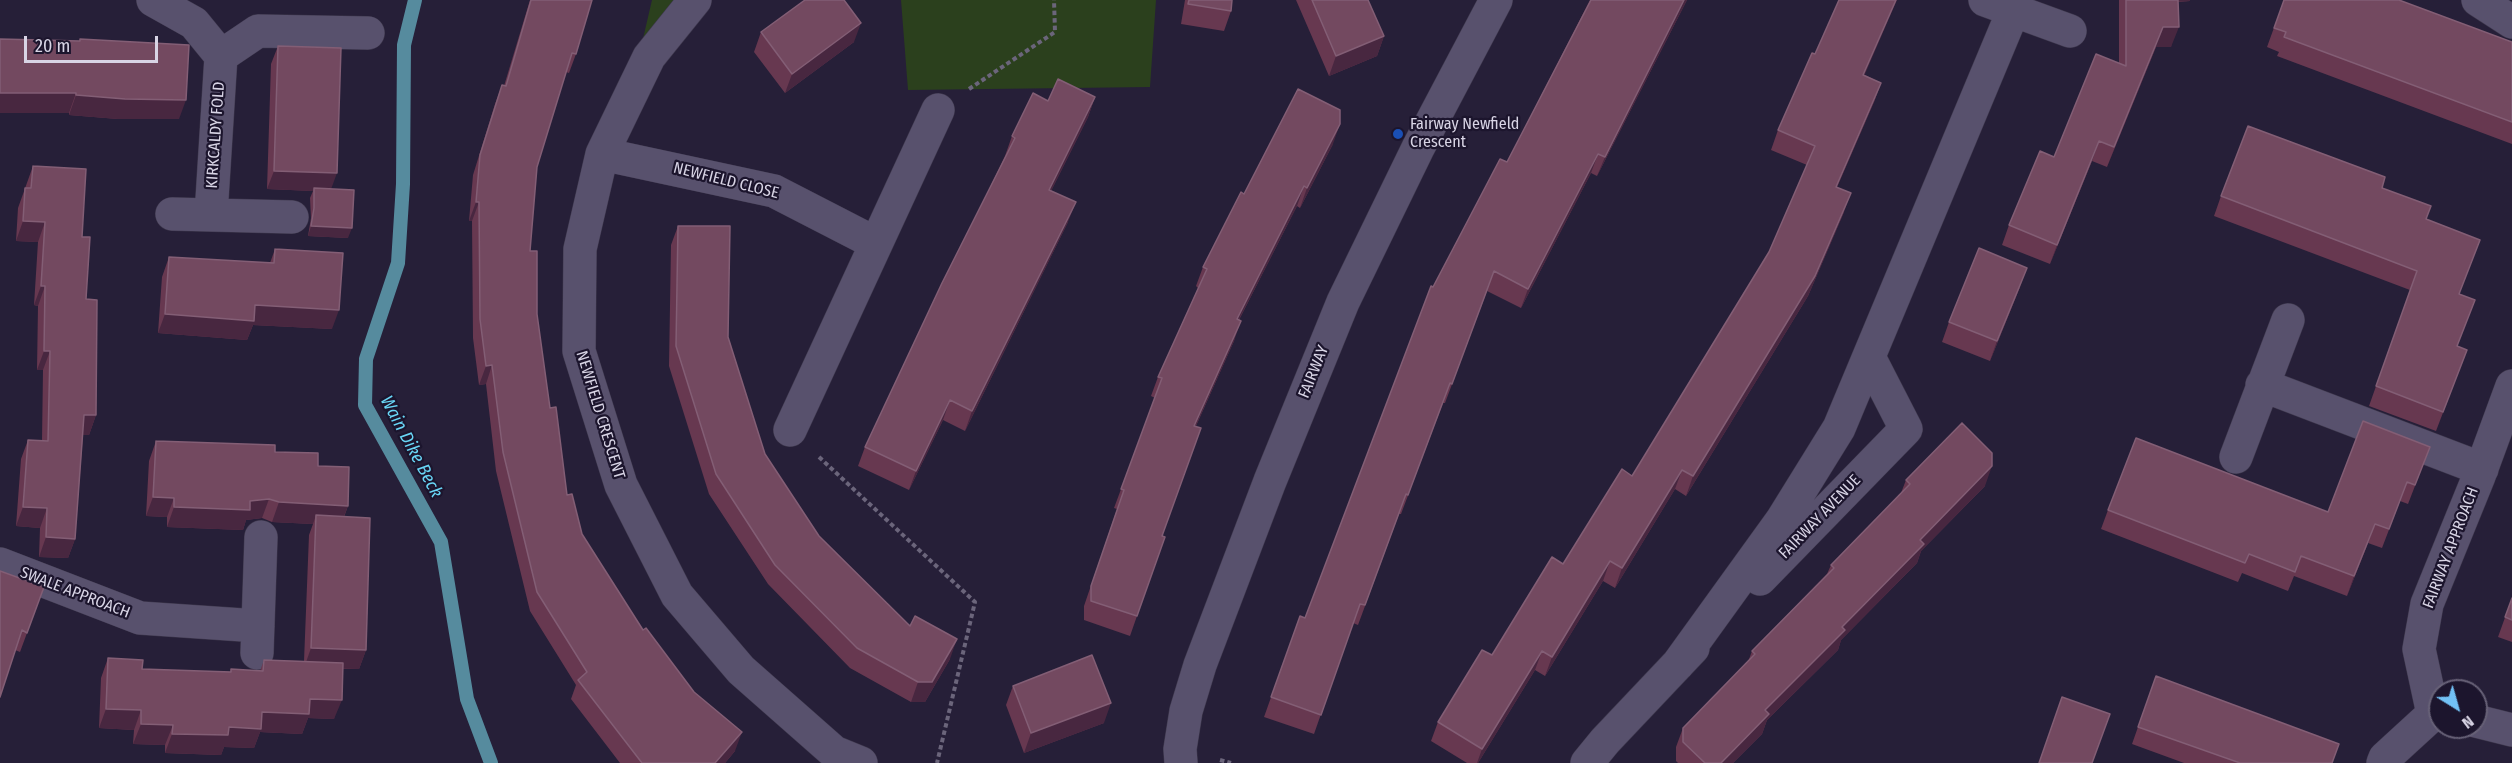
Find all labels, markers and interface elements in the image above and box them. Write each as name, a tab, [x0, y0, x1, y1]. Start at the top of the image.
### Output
scale bar	[27, 24, 160, 62]
text: 20 m	[35, 35, 70, 57]
street label: KIRKCALDY FOLD	[203, 81, 229, 189]
place label: Fairway Newfield Crescent	[1410, 115, 1519, 153]
marker: Fairway Newfield Crescent	[1391, 127, 1405, 141]
street label: NEWFIELD CLOSE	[671, 159, 781, 203]
street label: FAIRWAY	[1295, 343, 1333, 401]
street label: NEWFIELD CRESCENT	[571, 349, 629, 481]
water label: Wain Dike Beck	[375, 392, 447, 502]
street label: FAIRWAY AVENUE	[1775, 471, 1865, 563]
street label: FAIRWAY APPROACH	[2419, 485, 2483, 611]
street label: SWALE APPROACH	[17, 563, 133, 623]
north arrow	[2428, 679, 2488, 739]
text: N	[2458, 712, 2477, 733]

